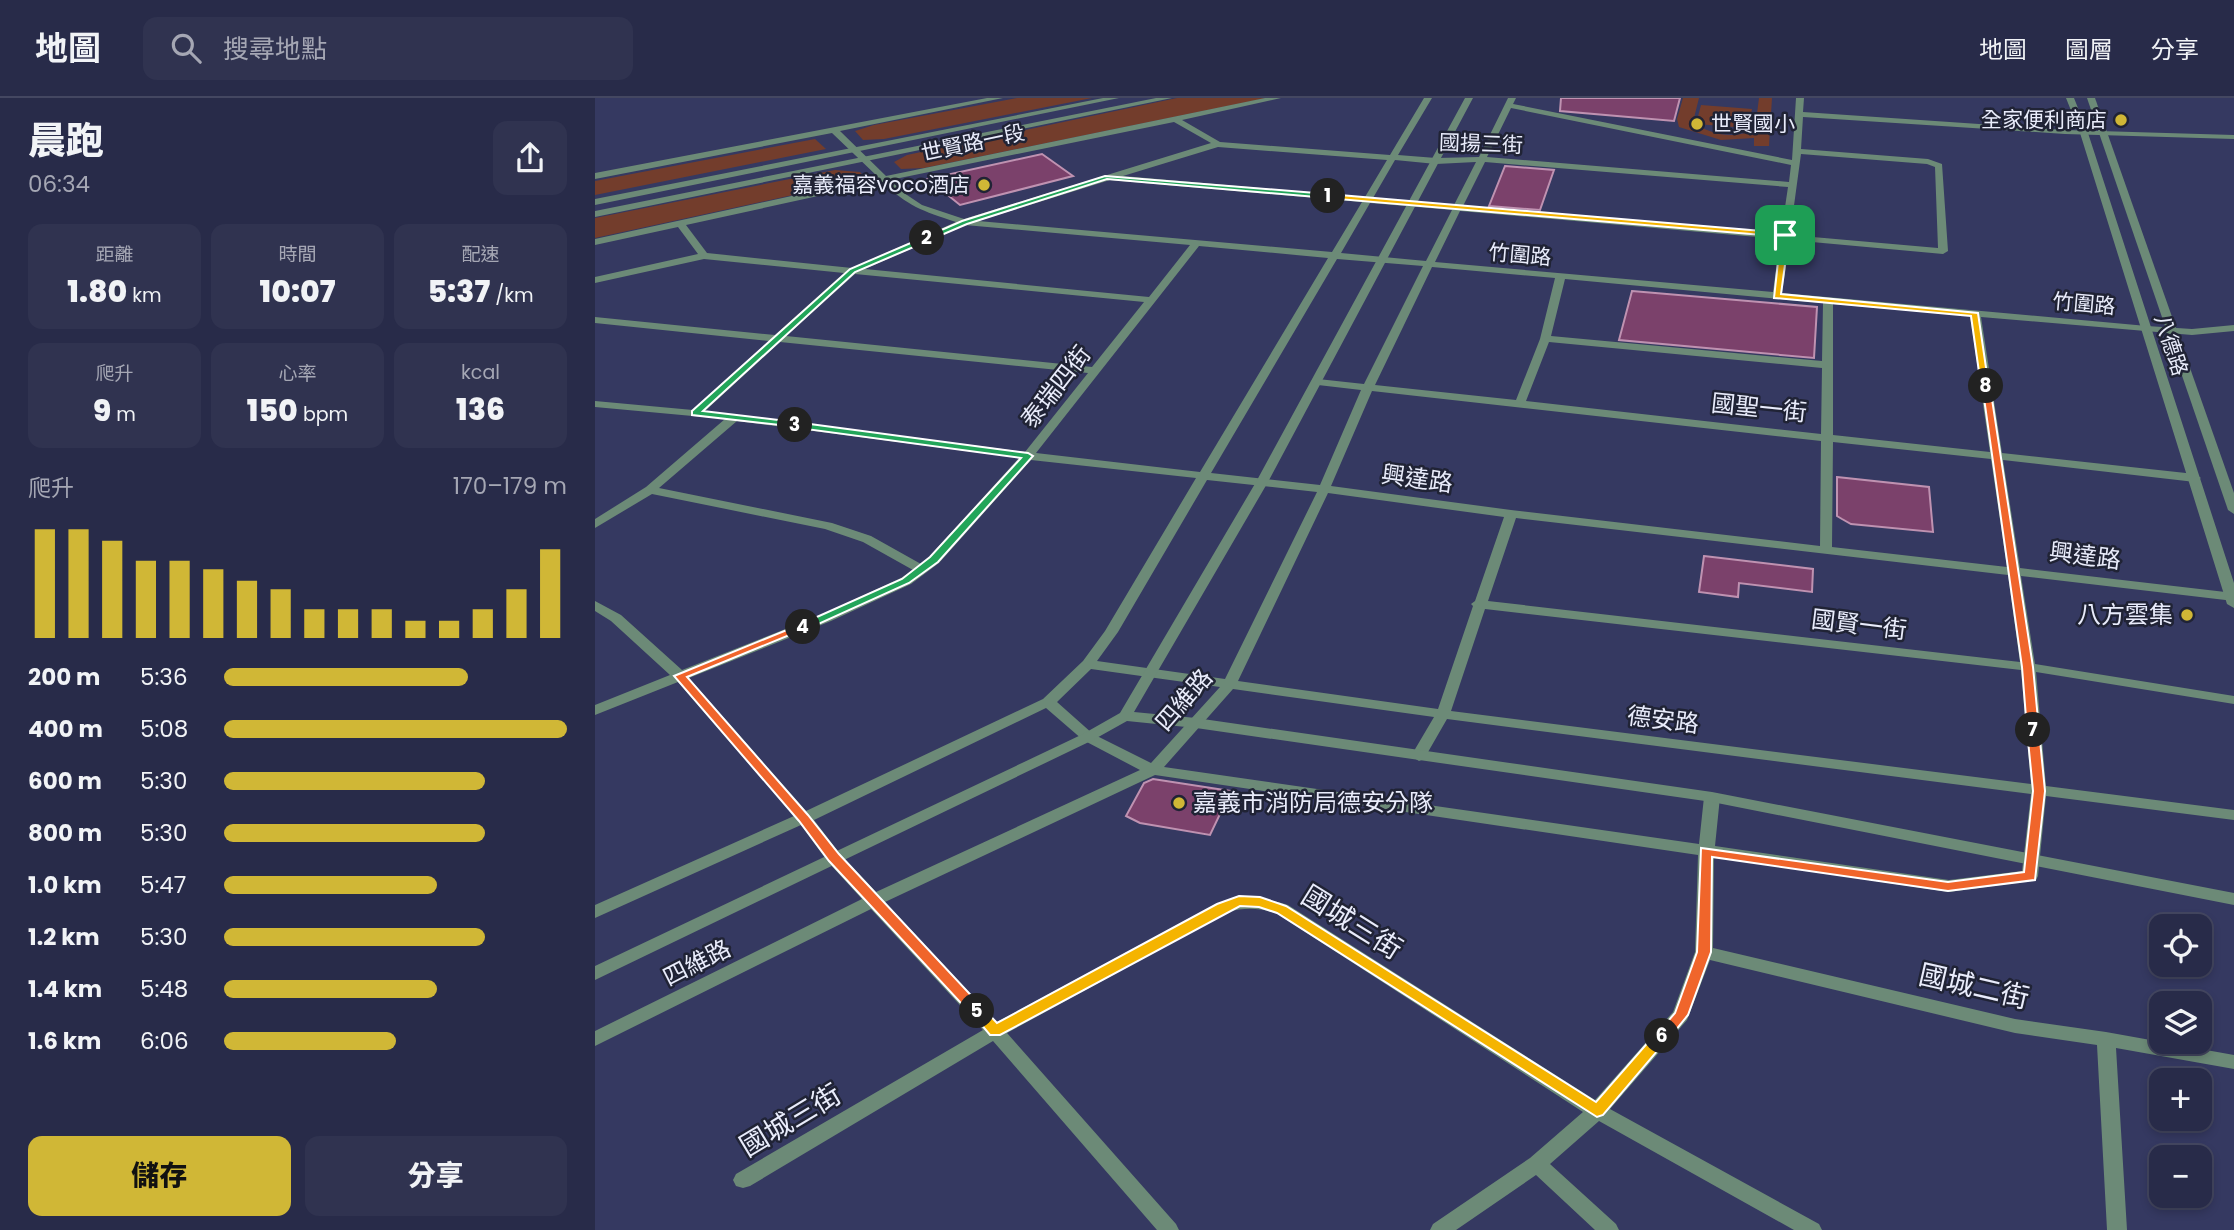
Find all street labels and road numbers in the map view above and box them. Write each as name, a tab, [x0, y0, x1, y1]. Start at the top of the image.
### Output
street label: 世賢路一段	[919, 117, 1027, 168]
street label: 國揚三街	[1439, 128, 1523, 159]
street label: 竹圍路	[1487, 237, 1553, 272]
street label: 竹圍路	[2051, 286, 2117, 321]
street label: 八德路	[2148, 310, 2195, 379]
street label: 泰瑞四街	[1013, 339, 1098, 435]
street label: 國聖一街	[1710, 386, 1809, 429]
street label: 興達路	[1379, 457, 1455, 500]
street label: 興達路	[2047, 535, 2123, 576]
street label: 國賢一街	[1809, 602, 1909, 647]
street label: 四維路	[1148, 662, 1220, 738]
street label: 德安路	[1625, 699, 1701, 740]
street label: 國城三街	[1294, 876, 1410, 969]
street label: 四維路	[657, 932, 736, 994]
street label: 國城二街	[1915, 955, 2033, 1018]
street label: 國城三街	[732, 1075, 848, 1166]

